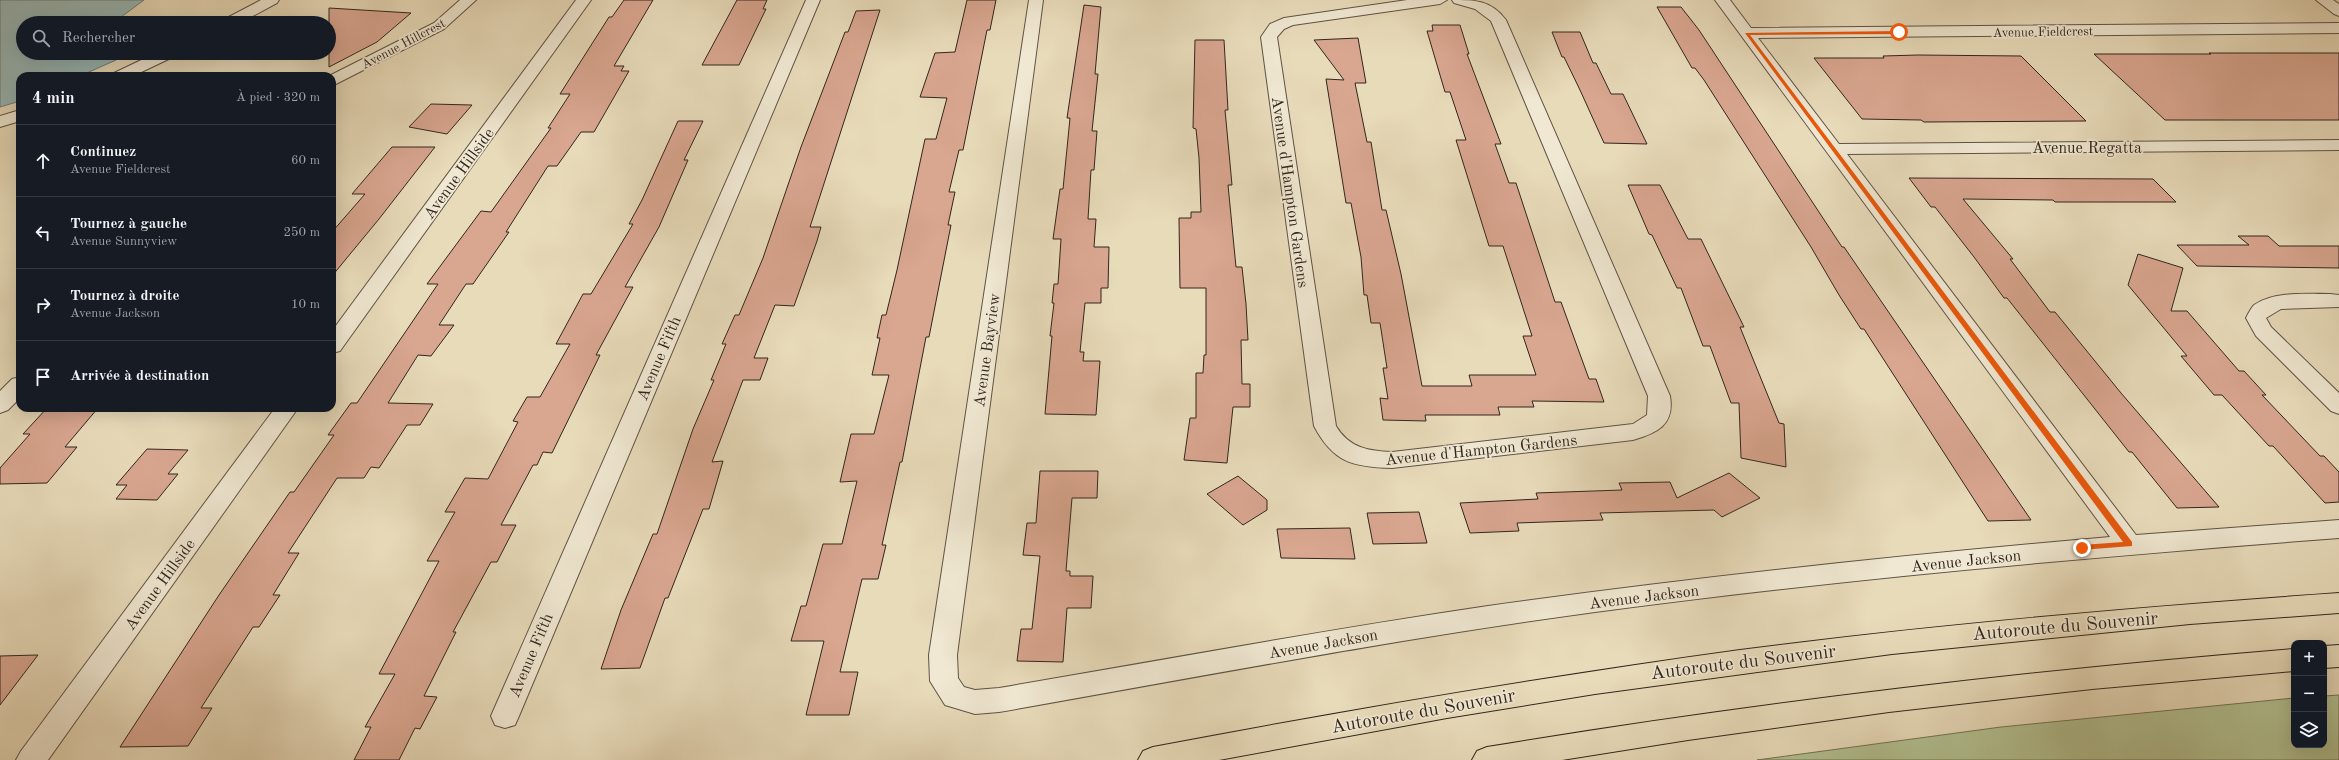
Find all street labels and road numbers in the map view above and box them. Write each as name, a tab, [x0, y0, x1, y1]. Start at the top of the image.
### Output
street label: Avenue Hillcrest	[360, 17, 448, 72]
street label: Avenue Fieldcrest	[1993, 25, 2094, 40]
street label: Avenue d'Hampton Gardens	[1268, 96, 1310, 289]
street label: Avenue Hillside	[421, 126, 498, 223]
street label: Avenue Regatta	[2032, 141, 2142, 157]
street label: Avenue Bayview	[972, 292, 1004, 408]
street label: Avenue Fifth	[635, 314, 685, 403]
street label: Avenue d'Hampton Gardens	[1384, 433, 1578, 469]
street label: Avenue Hillside	[122, 537, 199, 634]
street label: Avenue Jackson	[1910, 548, 2022, 576]
street label: Avenue Jackson	[1588, 583, 1700, 613]
street label: Autoroute du Souvenir	[1971, 610, 2159, 645]
street label: Avenue Fifth	[507, 611, 557, 700]
street label: Avenue Jackson	[1267, 627, 1380, 662]
street label: Autoroute du Souvenir	[1650, 643, 1837, 684]
street label: Autoroute du Souvenir	[1330, 687, 1517, 738]

